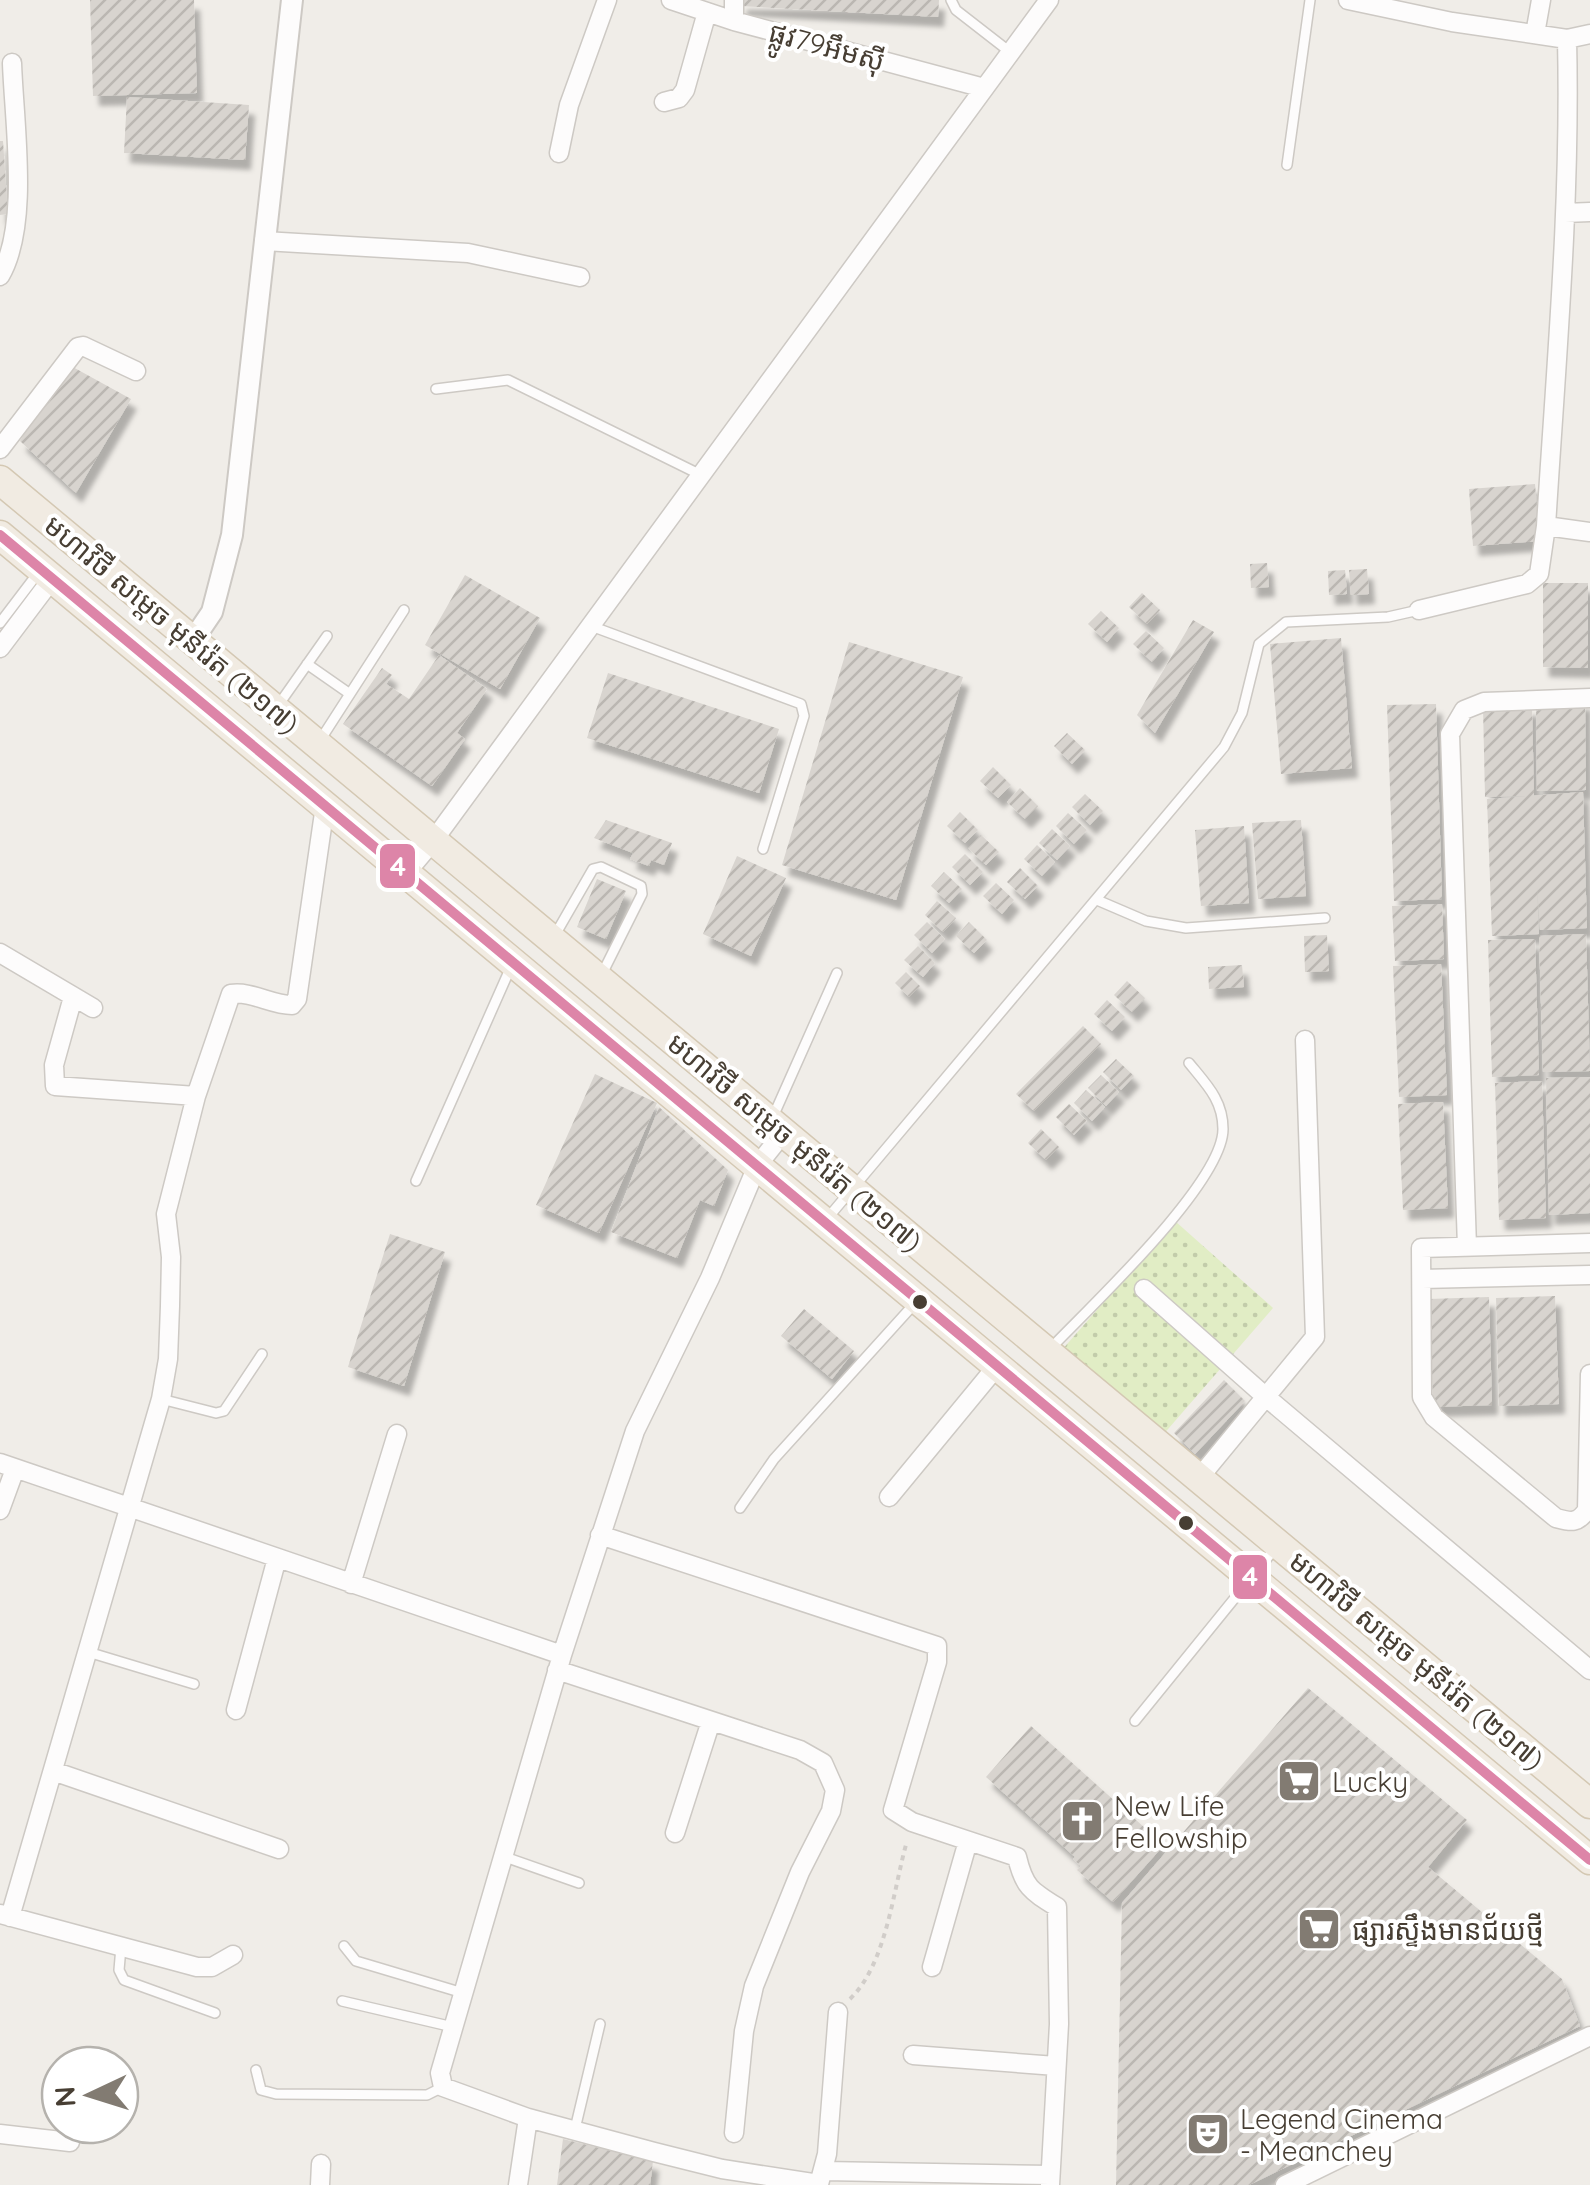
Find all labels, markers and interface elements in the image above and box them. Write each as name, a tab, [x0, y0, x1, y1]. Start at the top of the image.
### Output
street label: ផ្លូវ79អឹមស៊ី	[763, 14, 889, 86]
street label: មហាវិថី សម្តេច មុនីរ៉េត (២១៧)	[36, 507, 307, 742]
line badge: 4	[378, 842, 417, 890]
text: 4	[390, 848, 406, 883]
street label: មហាវិថី សម្តេច មុនីរ៉េត (២១៧)	[659, 1025, 930, 1260]
unlabelled marker	[910, 1292, 930, 1312]
unlabelled marker	[1176, 1513, 1196, 1533]
street label: មហាវិថី សម្តេច មុនីរ៉េត (២១៧)	[1281, 1543, 1552, 1778]
line badge: 4	[1231, 1553, 1269, 1601]
text: 4	[1242, 1558, 1258, 1593]
supermarket icon: Lucky	[1276, 1758, 1322, 1804]
place label: Lucky	[1332, 1764, 1408, 1799]
place label: New Life Fellowship	[1114, 1788, 1248, 1855]
church icon: New Life Fellowship	[1059, 1798, 1105, 1844]
supermarket icon: ផ្សារស្ទឹងមានជ័យថ្មី	[1296, 1906, 1342, 1952]
place label: ផ្សារស្ទឹងមានជ័យថ្មី	[1352, 1912, 1544, 1947]
north arrow	[40, 2045, 140, 2145]
text: N	[46, 2085, 83, 2108]
place label: Legend Cinema - Meanchey	[1240, 2101, 1443, 2168]
theatre icon: Legend Cinema - Meanchey	[1185, 2111, 1231, 2157]

